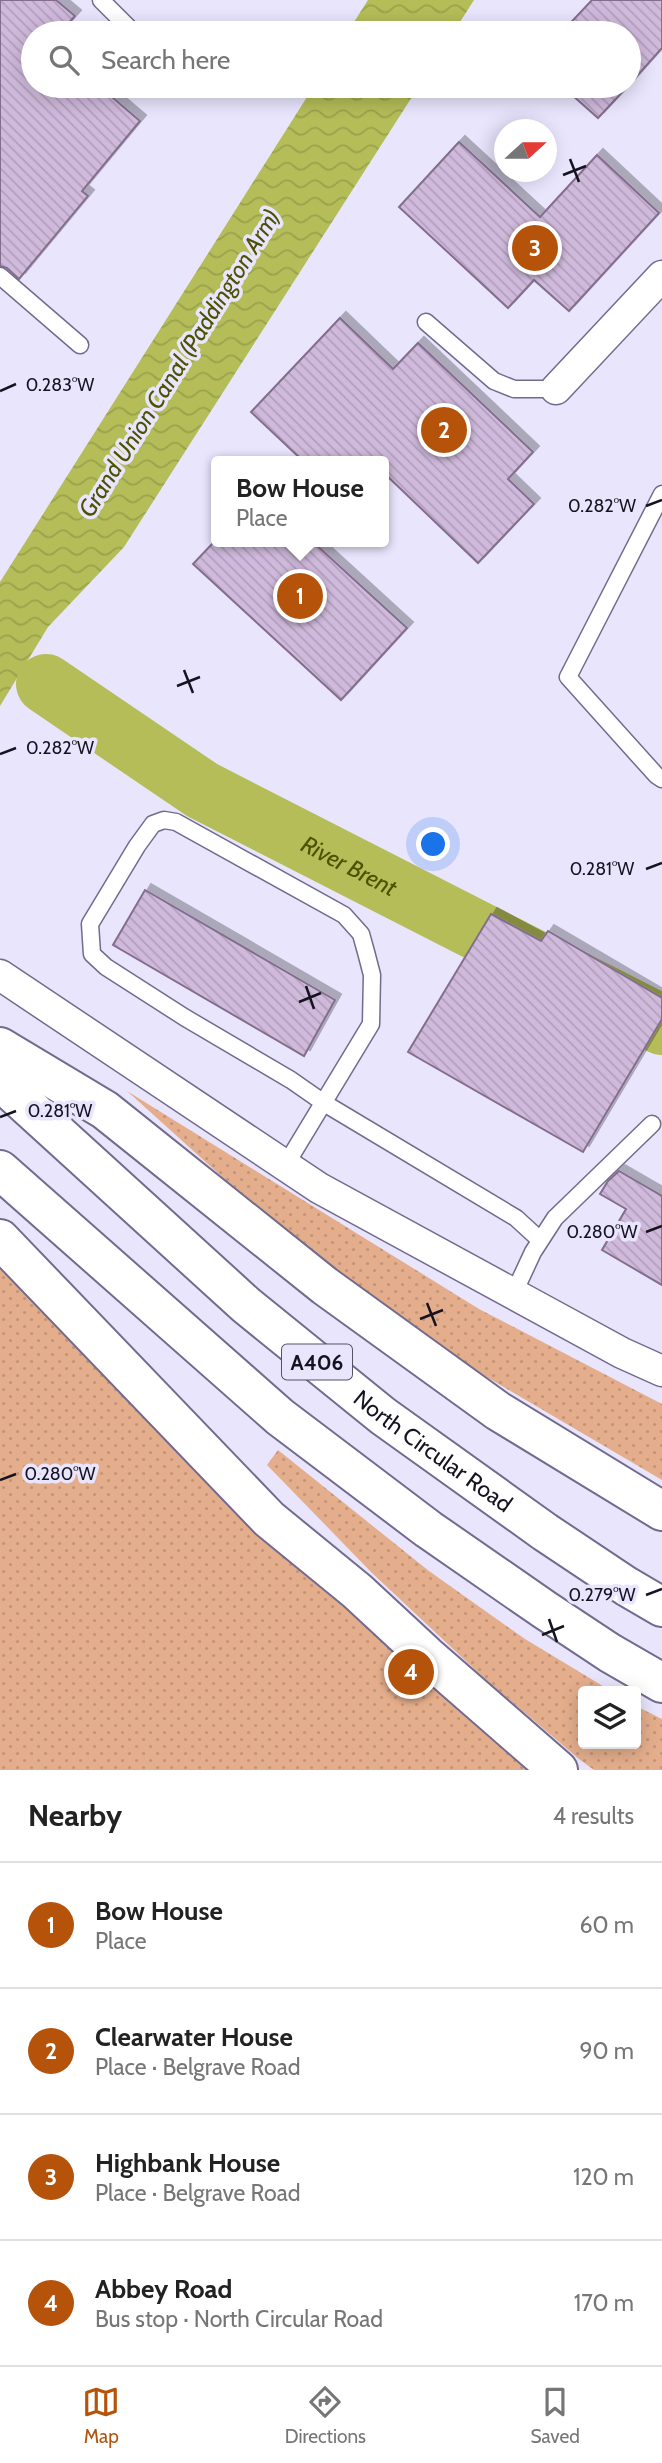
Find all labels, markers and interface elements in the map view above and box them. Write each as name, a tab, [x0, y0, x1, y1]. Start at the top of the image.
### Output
search box	[21, 21, 641, 98]
icon: search	[45, 41, 83, 79]
text: Search here	[101, 44, 230, 76]
north arrow	[494, 119, 557, 182]
water label: Grand Union Canal (Paddington Arm)	[72, 204, 286, 522]
pin: 3	[512, 222, 558, 274]
text: 0.283°W	[26, 374, 94, 396]
pin: 2	[421, 404, 467, 456]
popup	[211, 456, 389, 547]
text: Bow House	[236, 472, 364, 504]
text: 0.282°W	[568, 495, 636, 517]
text: Place	[236, 504, 288, 532]
pin: 1	[277, 570, 323, 622]
text: 0.282°W	[26, 737, 94, 759]
your location	[416, 827, 450, 861]
water label: River Brent	[297, 829, 403, 902]
text: 0.281°W	[570, 858, 634, 880]
text: 0.281°W	[28, 1100, 92, 1122]
text: 0.280°W	[566, 1221, 638, 1243]
road number: A406	[282, 1344, 352, 1380]
street label: North Circular Road	[348, 1384, 518, 1518]
text: 0.280°W	[24, 1463, 96, 1485]
text: 0.279°W	[569, 1584, 635, 1606]
pin: 4	[388, 1646, 434, 1698]
map controls	[578, 1686, 641, 1749]
button: layers	[578, 1686, 641, 1749]
text: Nearby	[28, 1797, 122, 1834]
text: 4 results	[553, 1802, 634, 1830]
text: Bow House	[95, 1895, 223, 1927]
text: 1	[47, 1911, 55, 1939]
text: 60 m	[580, 1911, 634, 1939]
text: Place	[95, 1927, 147, 1955]
text: Clearwater House	[95, 2021, 293, 2053]
text: 2	[45, 2037, 57, 2065]
text: 90 m	[580, 2037, 634, 2065]
text: Place · Belgrave Road	[95, 2053, 300, 2081]
text: Highbank House	[95, 2147, 280, 2179]
text: 3	[45, 2163, 57, 2191]
text: 120 m	[573, 2163, 634, 2191]
text: Place · Belgrave Road	[95, 2179, 300, 2207]
text: Abbey Road	[95, 2273, 232, 2305]
text: 4	[44, 2289, 58, 2317]
text: 170 m	[574, 2289, 634, 2317]
text: Bus stop · North Circular Road	[95, 2305, 383, 2333]
tab: Map	[82, 2383, 120, 2448]
tab: Directions	[285, 2383, 366, 2448]
tab: Saved	[530, 2383, 580, 2448]

